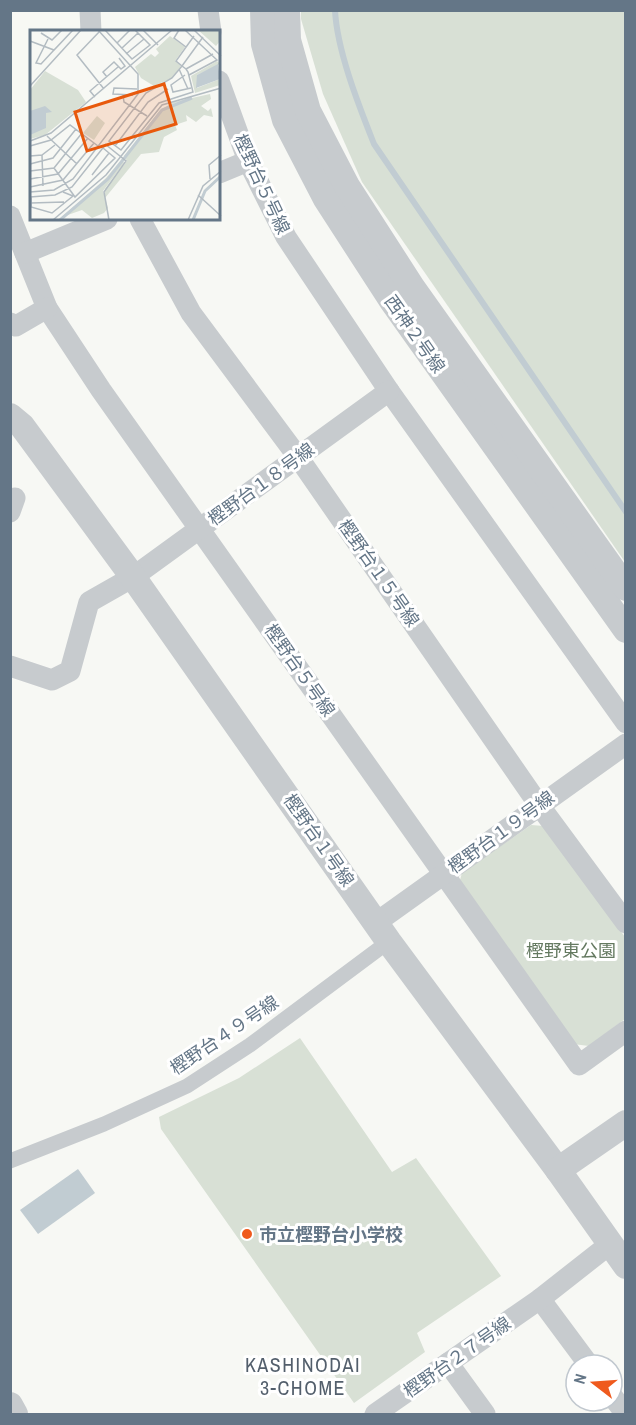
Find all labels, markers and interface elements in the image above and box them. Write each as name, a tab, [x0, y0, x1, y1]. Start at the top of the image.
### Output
inset map	[30, 30, 220, 220]
street label: 樫野台５号線	[228, 130, 296, 238]
street label: 西神２号線	[379, 290, 451, 378]
street label: 樫野台１８号線	[203, 437, 319, 531]
street label: 樫野台１５号線	[333, 514, 425, 632]
street label: 樫野台５号線	[259, 619, 341, 721]
street label: 樫野台１９号線	[443, 785, 559, 879]
street label: 樫野台１号線	[278, 789, 360, 891]
park label: 樫野東公園	[526, 938, 616, 963]
street label: 樫野台４９号線	[165, 989, 283, 1081]
place label: 市立樫野台小学校	[259, 1222, 403, 1247]
marker: 市立樫野台小学校	[240, 1227, 254, 1241]
street label: 樫野台２７号線	[398, 1311, 516, 1403]
district label: KASHINODAI 3-CHOME	[245, 1351, 361, 1401]
north arrow	[564, 1353, 624, 1413]
text: N	[568, 1371, 592, 1386]

